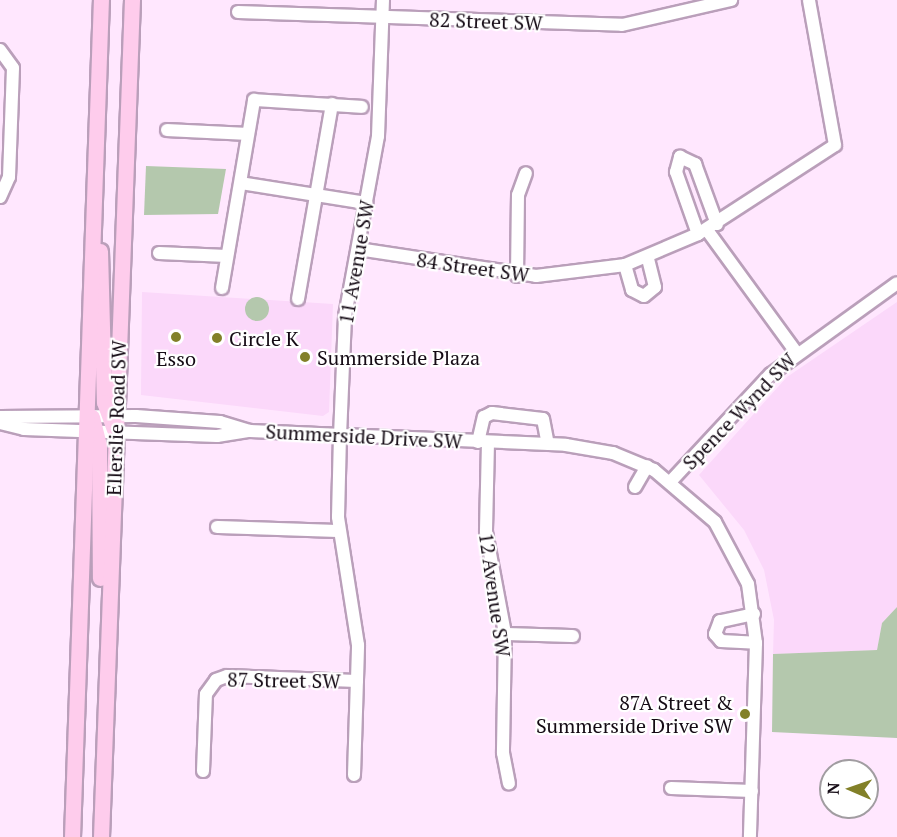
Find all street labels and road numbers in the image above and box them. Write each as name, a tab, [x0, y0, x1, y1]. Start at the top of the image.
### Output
street label: 82 Street SW	[429, 7, 543, 35]
street label: 11 Avenue SW	[333, 198, 379, 326]
street label: 84 Street SW	[415, 247, 531, 287]
street label: Ellerslie Road SW	[101, 340, 131, 496]
street label: Spence Wynd SW	[677, 348, 801, 474]
street label: Summerside Drive SW	[265, 419, 463, 453]
street label: 12 Avenue SW	[474, 531, 516, 659]
street label: 87 Street SW	[227, 667, 341, 693]

